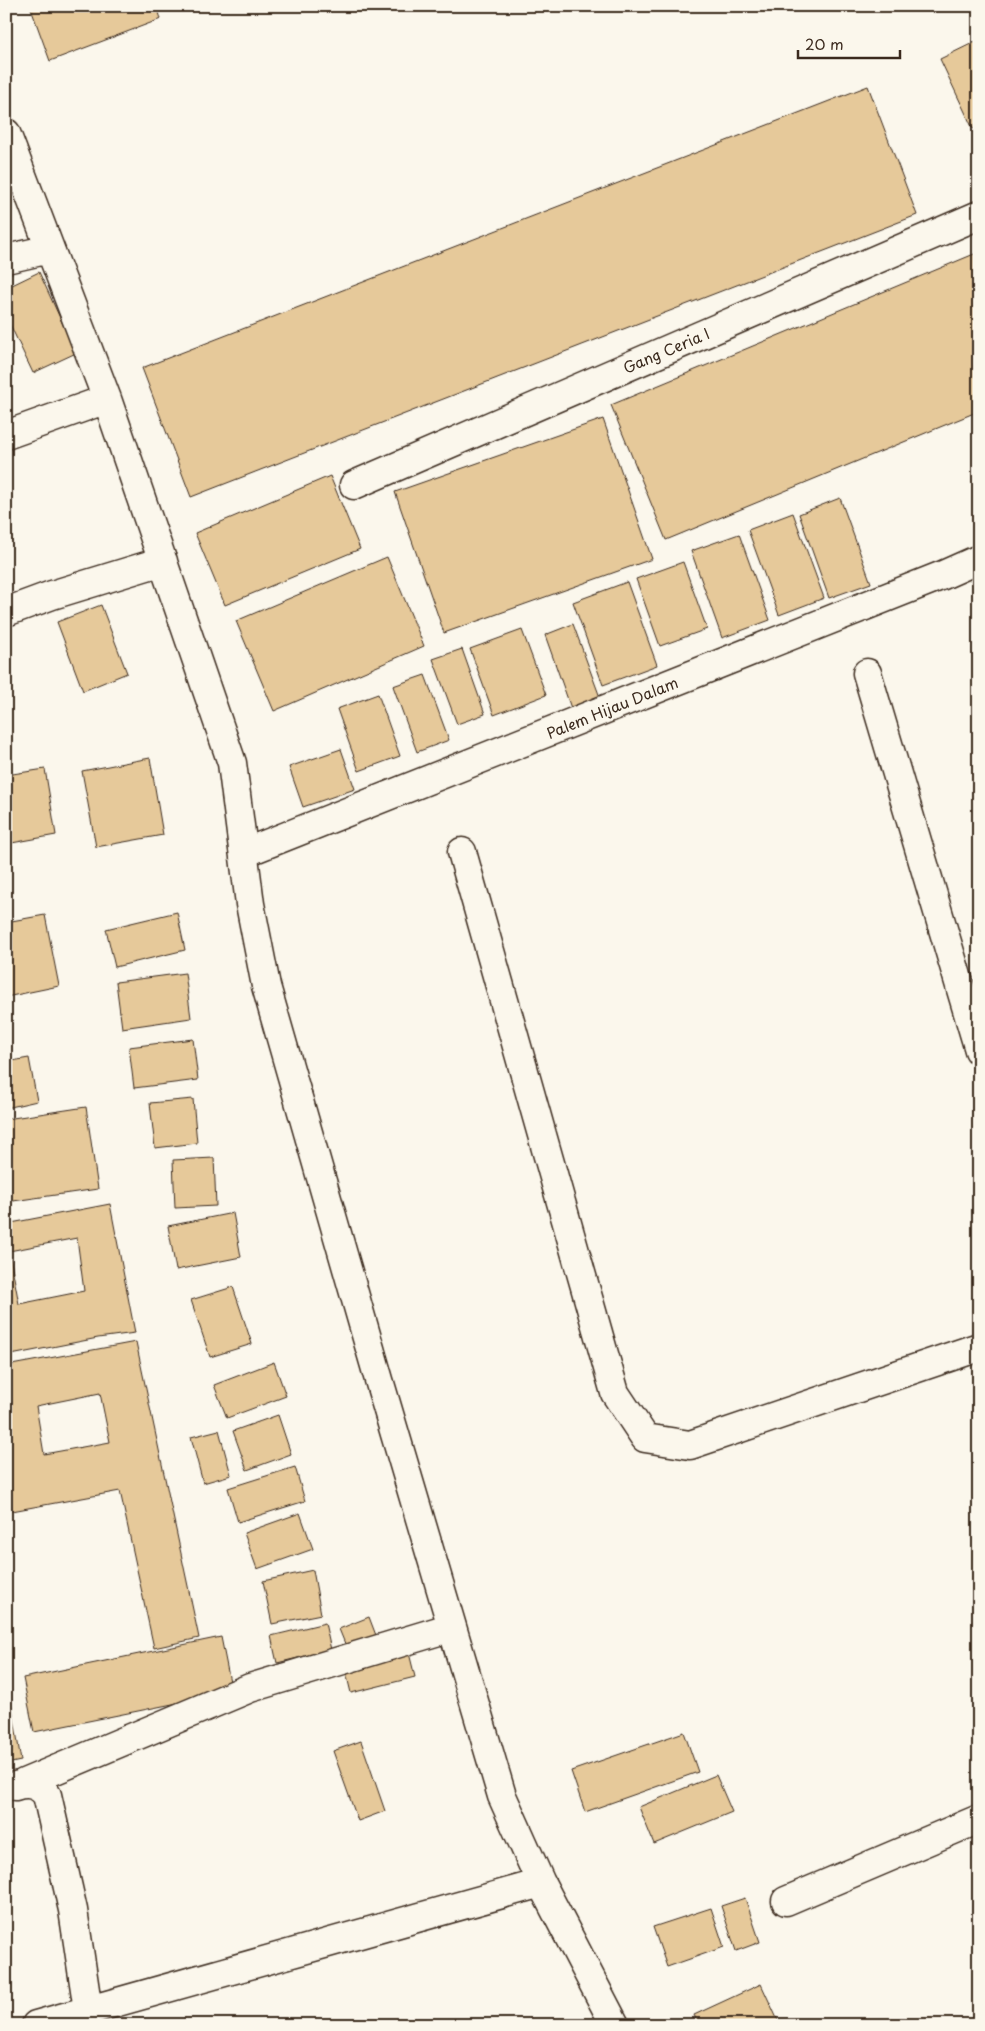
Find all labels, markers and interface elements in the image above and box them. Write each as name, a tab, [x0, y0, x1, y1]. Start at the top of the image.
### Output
scale bar	[798, 28, 900, 60]
text: 20 m	[805, 32, 844, 55]
street label: Gang Ceria I	[619, 321, 713, 379]
street label: Palem Hijau Dalam	[543, 670, 681, 744]

